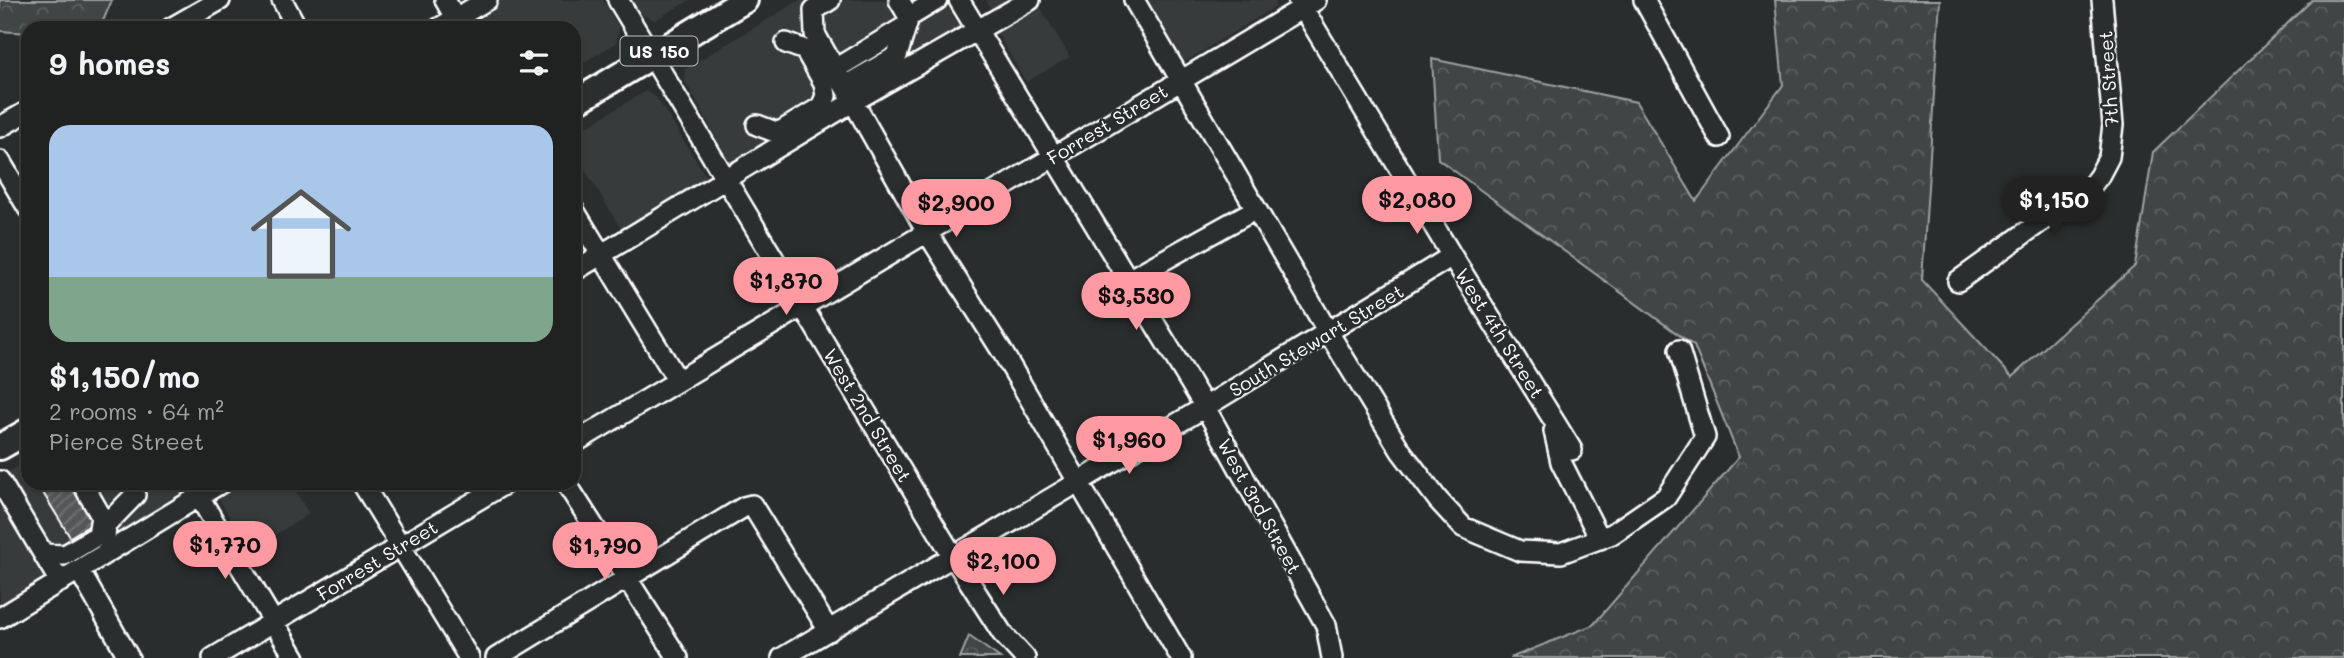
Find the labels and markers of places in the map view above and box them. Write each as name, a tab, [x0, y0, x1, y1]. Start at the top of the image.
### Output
pin: $2,080	[1360, 176, 1474, 236]
pin: $1,150	[1997, 176, 2111, 236]
pin: $2,900	[899, 180, 1013, 239]
pin: $1,870	[729, 258, 843, 317]
pin: $3,530	[1079, 272, 1193, 332]
pin: $1,960	[1072, 416, 1186, 476]
pin: $1,770	[168, 522, 282, 581]
pin: $1,790	[548, 522, 662, 582]
pin: $2,100	[946, 538, 1060, 597]

